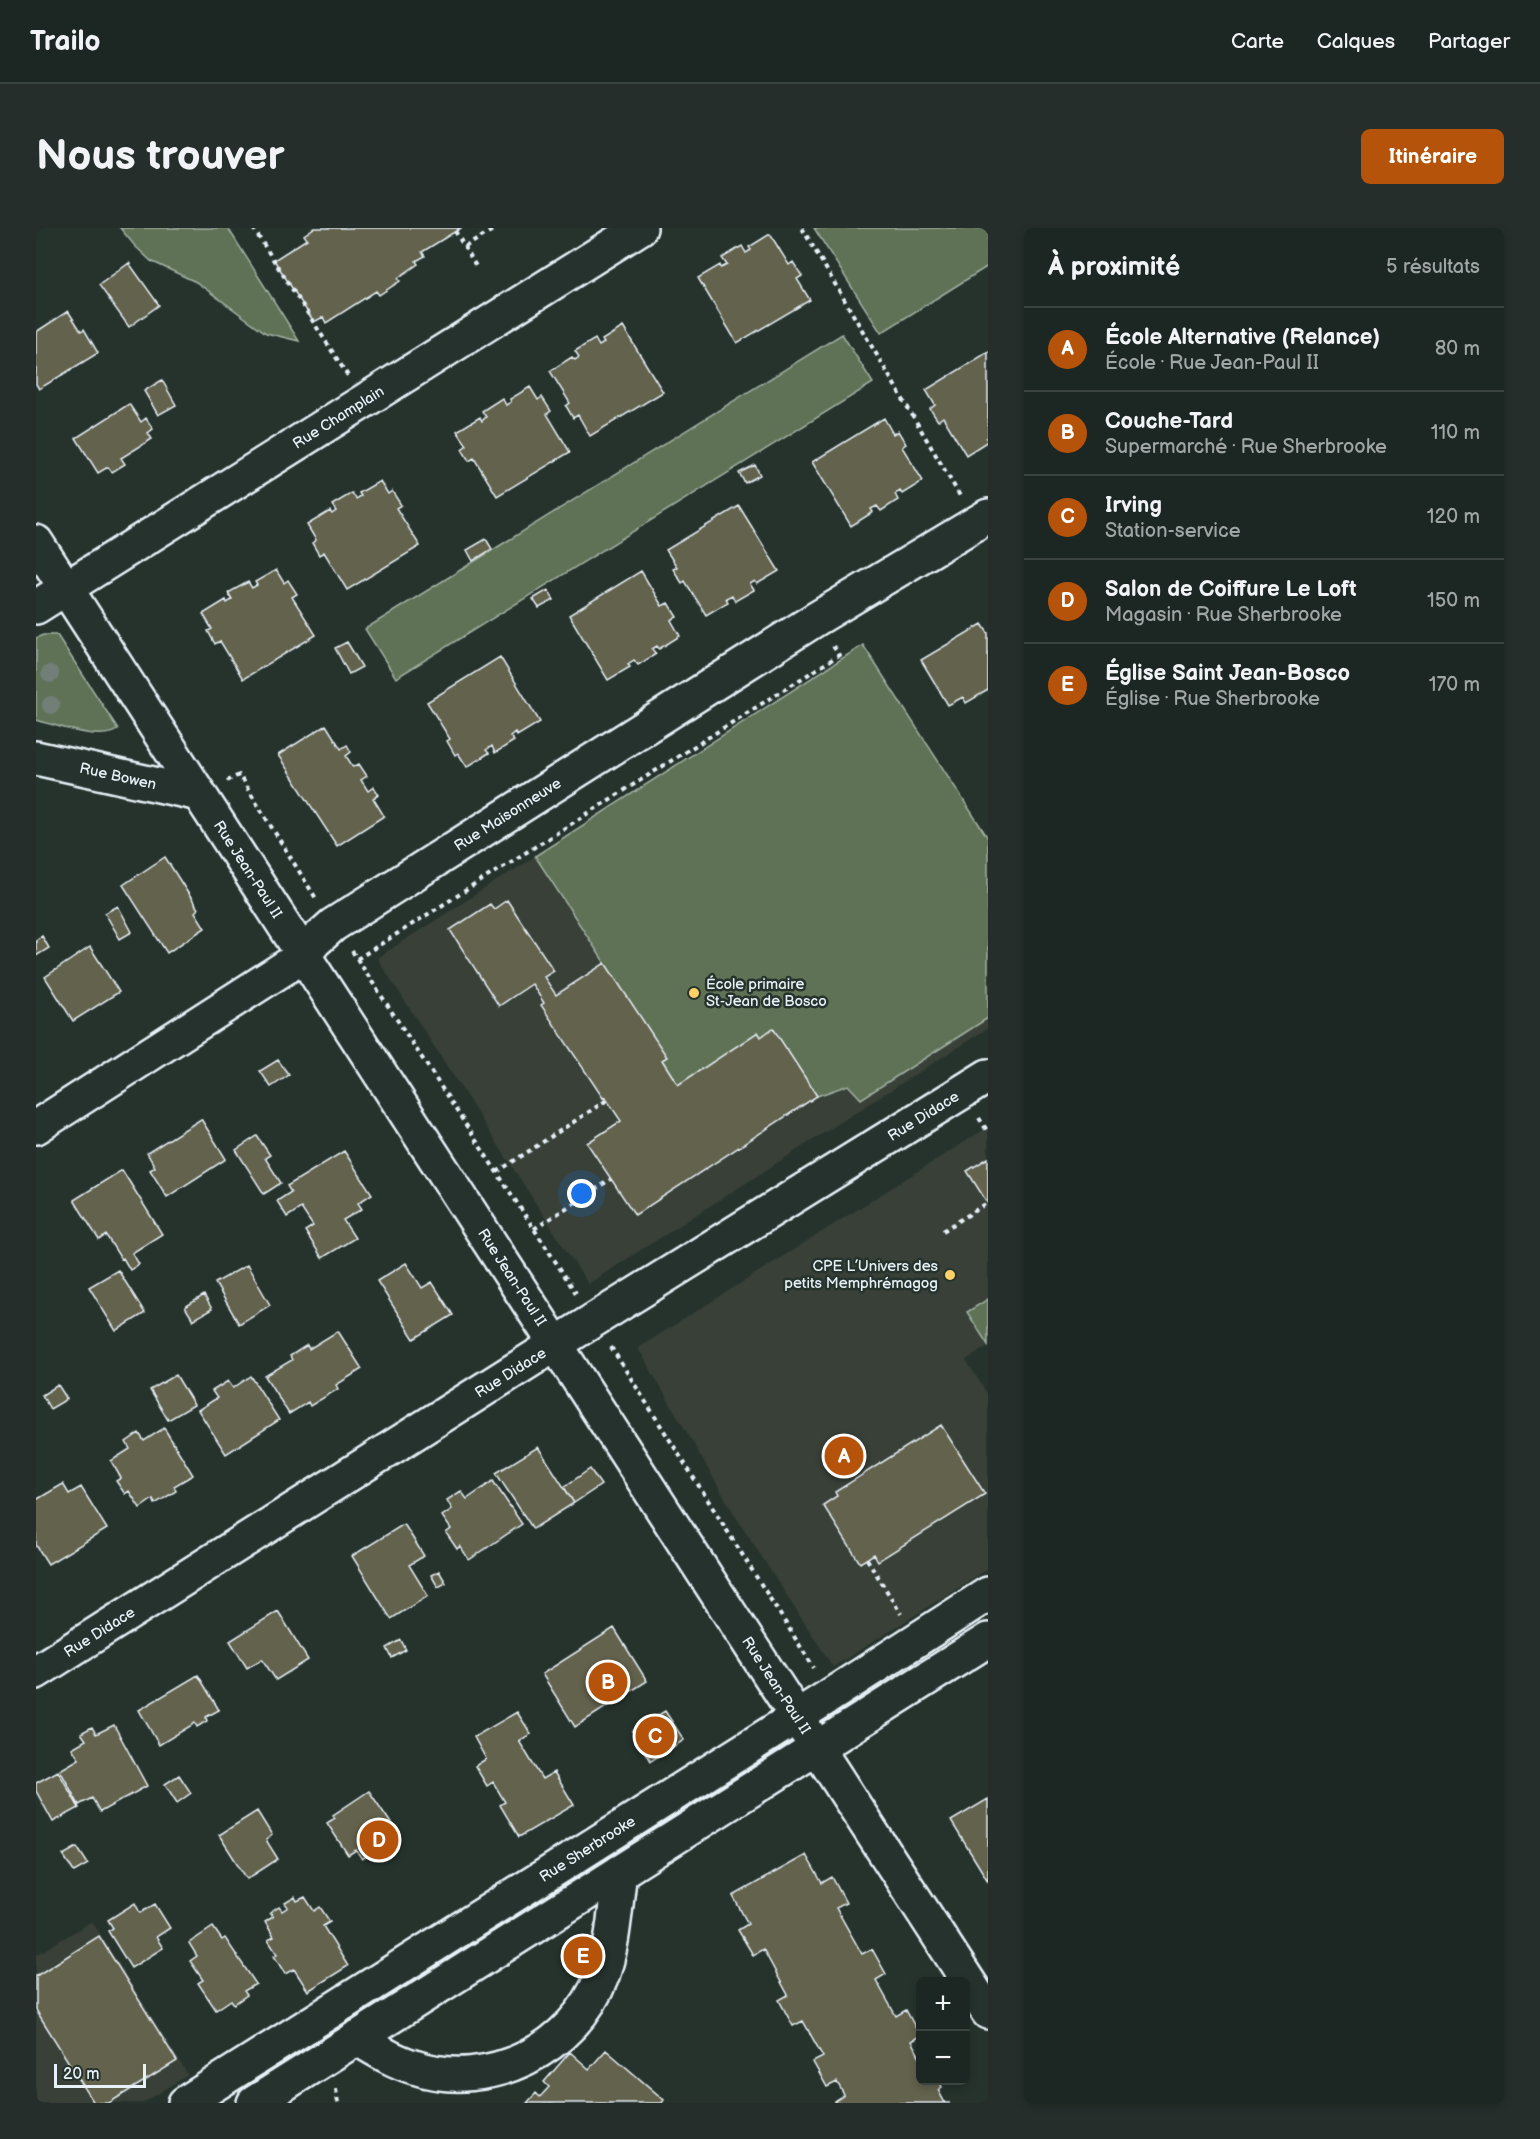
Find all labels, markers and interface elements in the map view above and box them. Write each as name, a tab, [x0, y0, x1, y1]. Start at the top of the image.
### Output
text: Trailo	[30, 25, 101, 58]
text: Carte	[1231, 29, 1284, 54]
text: Calques	[1317, 29, 1395, 54]
text: Partager	[1428, 29, 1510, 54]
button: Itinéraire	[1361, 129, 1504, 184]
text: Nous trouver	[36, 131, 284, 182]
text: À proximité	[1048, 252, 1180, 283]
text: 5 résultats	[1386, 255, 1480, 279]
text: École Alternative (Relance)	[1105, 324, 1380, 351]
text: A	[1061, 337, 1074, 361]
text: 80 m	[1435, 337, 1480, 361]
text: École · Rue Jean-Paul II	[1105, 351, 1319, 375]
street label: Rue Champlain	[289, 381, 388, 453]
text: Couche-Tard	[1105, 408, 1233, 435]
text: B	[1060, 421, 1075, 445]
text: 110 m	[1431, 421, 1480, 445]
text: Supermarché · Rue Sherbrooke	[1105, 435, 1387, 459]
text: Irving	[1105, 492, 1162, 519]
text: C	[1060, 505, 1075, 529]
text: 120 m	[1427, 505, 1480, 529]
text: Station-service	[1105, 519, 1241, 543]
text: Salon de Coiffure Le Loft	[1105, 576, 1357, 603]
text: D	[1061, 589, 1074, 613]
text: 150 m	[1427, 589, 1480, 613]
text: Magasin · Rue Sherbrooke	[1105, 603, 1342, 627]
text: Église Saint Jean-Bosco	[1105, 660, 1350, 687]
text: E	[1061, 673, 1074, 697]
text: 170 m	[1429, 673, 1480, 697]
text: Église · Rue Sherbrooke	[1105, 687, 1320, 711]
street label: Rue Bowen	[78, 758, 158, 794]
street label: Rue Maisonneuve	[450, 773, 565, 855]
street label: Rue Jean-Paul II	[209, 817, 287, 922]
place label: École primaire St-Jean de Bosco	[706, 975, 827, 1011]
marker: École primaire St-Jean de Bosco	[687, 986, 701, 1000]
street label: Rue Didace	[884, 1087, 963, 1145]
your location	[567, 1179, 596, 1208]
street label: Rue Jean-Paul II	[474, 1225, 551, 1330]
place label: CPE L’Univers des petits Memphrémagog	[784, 1257, 939, 1293]
marker: CPE L’Univers des petits Memphrémagog	[943, 1268, 957, 1282]
street label: Rue Didace	[471, 1343, 550, 1402]
pin: A	[824, 1434, 864, 1478]
street label: Rue Didace	[60, 1602, 139, 1661]
street label: Rue Jean-Paul II	[738, 1633, 815, 1738]
pin: B	[588, 1660, 628, 1704]
pin: C	[636, 1714, 674, 1758]
street label: Rue Sherbrooke	[536, 1811, 639, 1886]
pin: D	[360, 1818, 398, 1862]
pin: E	[564, 1934, 602, 1978]
map controls	[916, 1977, 970, 2085]
button: +	[916, 1977, 970, 2031]
button: −	[916, 2031, 970, 2085]
scale bar	[54, 2061, 146, 2088]
text: 20 m	[63, 2065, 99, 2084]

